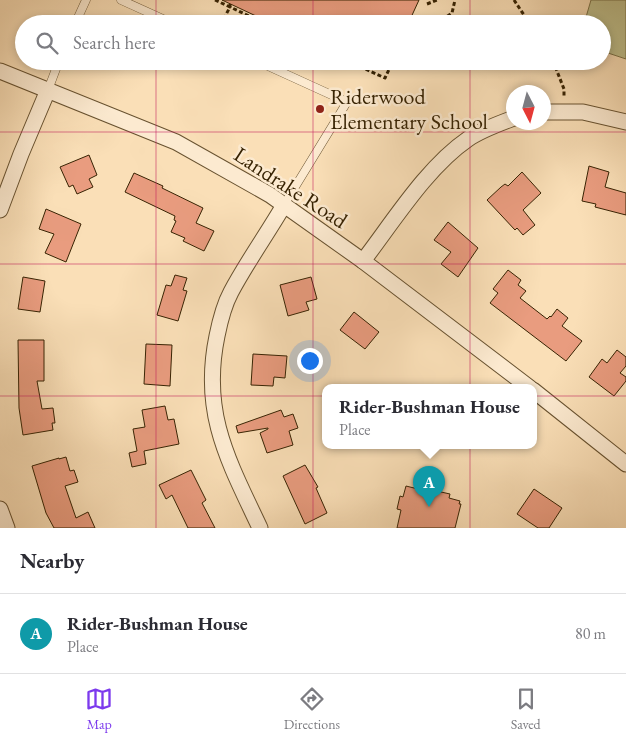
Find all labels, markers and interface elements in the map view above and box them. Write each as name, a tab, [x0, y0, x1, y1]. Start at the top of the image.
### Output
search box	[15, 15, 611, 70]
icon: search	[33, 29, 61, 57]
text: Search here	[73, 30, 155, 55]
place label: Riderwood Elementary School	[330, 82, 488, 136]
north arrow	[506, 85, 551, 130]
marker: Riderwood Elementary School	[314, 103, 326, 115]
street label: Landrake Road	[228, 140, 354, 235]
your location	[297, 348, 323, 374]
popup	[322, 384, 537, 449]
text: Rider-Bushman House	[339, 394, 520, 419]
text: Place	[339, 419, 371, 440]
pin: A	[413, 466, 445, 507]
text: Nearby	[20, 547, 84, 574]
text: Rider-Bushman House	[67, 611, 248, 636]
text: A	[30, 623, 42, 644]
text: 80 m	[575, 623, 606, 644]
text: Place	[67, 636, 99, 657]
tab: Map	[85, 685, 113, 733]
tab: Directions	[284, 685, 340, 733]
tab: Saved	[511, 685, 541, 733]

